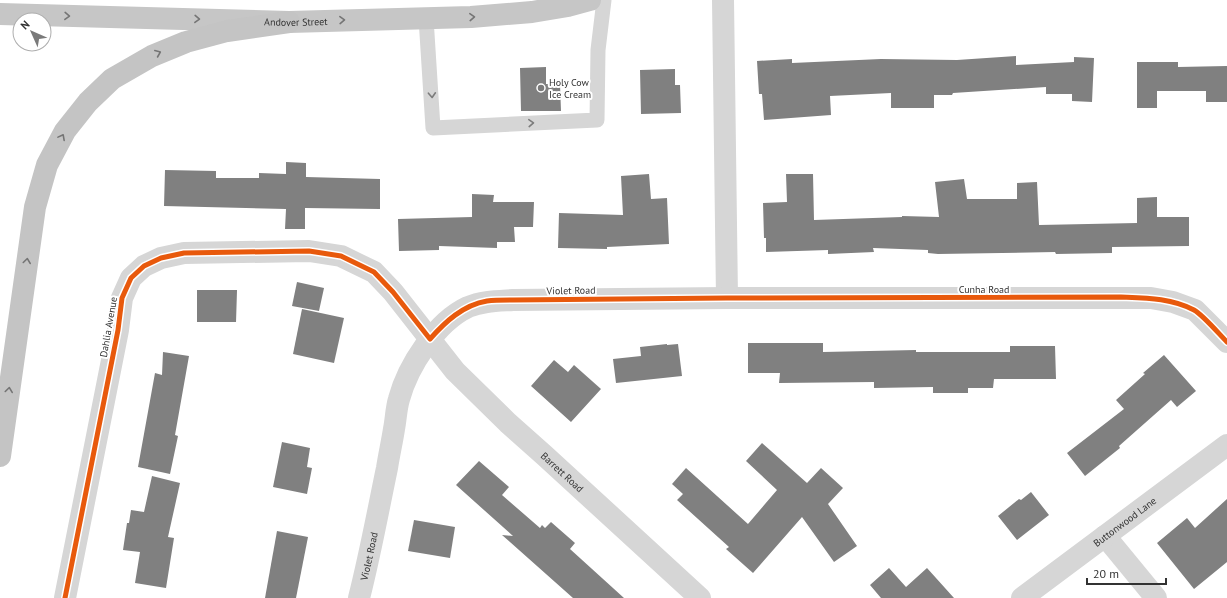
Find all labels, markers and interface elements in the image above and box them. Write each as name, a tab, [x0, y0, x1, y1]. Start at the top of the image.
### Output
one-way arrow	[64, 11, 70, 20]
north arrow	[12, 12, 52, 52]
one-way arrow	[469, 13, 475, 21]
one-way arrow	[194, 15, 200, 24]
street label: Andover Street	[264, 15, 328, 29]
one-way arrow	[339, 16, 345, 25]
text: N	[17, 17, 32, 32]
one-way arrow	[154, 50, 161, 58]
place label: Holy Cow Ice Cream	[549, 76, 591, 101]
marker: Holy Cow Ice Cream	[536, 83, 546, 93]
one-way arrow	[427, 92, 436, 98]
one-way arrow	[528, 119, 534, 128]
one-way arrow	[57, 134, 65, 141]
one-way arrow	[22, 258, 31, 264]
street label: Cunha Road	[959, 283, 1009, 296]
street label: Violet Road	[545, 284, 596, 297]
street label: Dahlia Avenue	[97, 296, 120, 358]
one-way arrow	[4, 387, 13, 393]
street label: Barrett Road	[538, 450, 586, 495]
street label: Buttonwood Lane	[1091, 494, 1159, 550]
street label: Violet Road	[357, 531, 381, 583]
scale bar	[1087, 560, 1166, 586]
text: 20 m	[1093, 566, 1119, 581]

